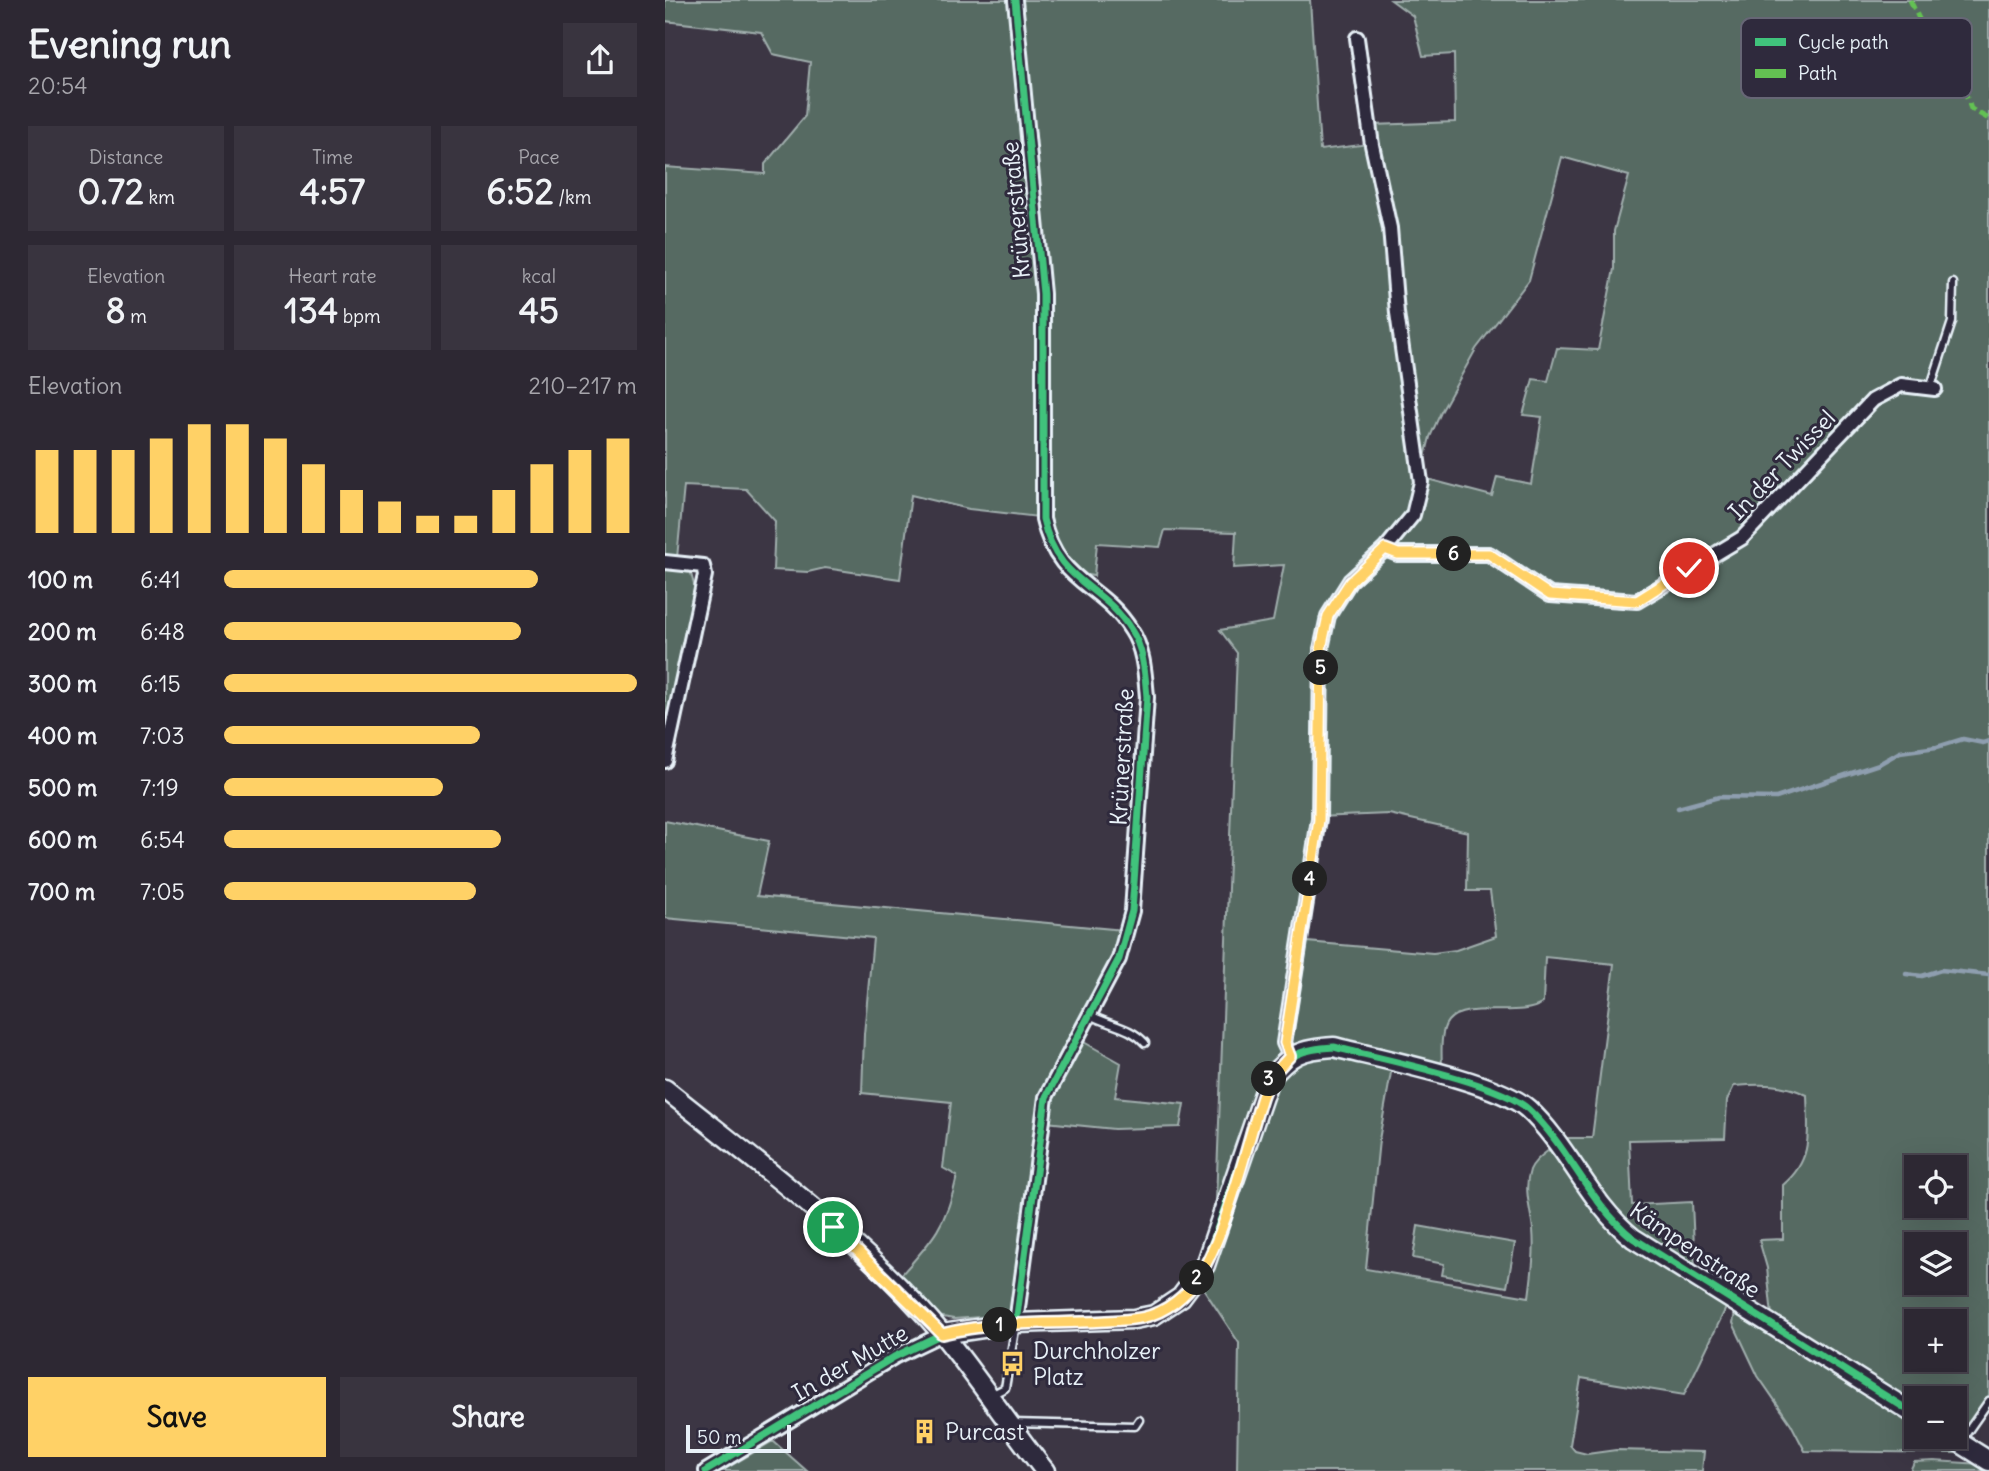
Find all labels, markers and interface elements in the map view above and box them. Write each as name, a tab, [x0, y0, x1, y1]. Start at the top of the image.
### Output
legend	[1741, 18, 1972, 98]
text: Evening run	[28, 21, 231, 68]
button: share	[563, 23, 637, 97]
text: Cycle path	[1798, 30, 1889, 54]
text: Path	[1798, 61, 1837, 85]
text: 20:54	[28, 71, 87, 100]
street label: Krünerstraße	[995, 140, 1036, 280]
text: Distance	[89, 145, 163, 169]
text: Time	[312, 145, 353, 169]
text: Pace	[518, 145, 559, 169]
text: 0.72	[77, 169, 144, 213]
text: 4:57	[300, 169, 365, 213]
text: 6:52	[486, 169, 554, 213]
text: km	[144, 185, 175, 209]
text: /km	[554, 185, 591, 209]
text: Elevation	[87, 264, 165, 288]
text: Heart rate	[288, 264, 377, 288]
text: kcal	[522, 264, 556, 288]
text: 8	[105, 288, 126, 332]
text: 134	[284, 288, 338, 332]
text: 45	[519, 288, 559, 332]
text: m	[126, 304, 147, 328]
text: bpm	[338, 304, 381, 328]
text: Elevation	[28, 371, 122, 400]
text: 210–217 m	[528, 371, 637, 400]
street label: In der Twissel	[1722, 404, 1841, 526]
pin: 6	[1437, 536, 1471, 572]
pin	[1659, 538, 1719, 598]
text: 6	[1448, 541, 1459, 565]
icon: check	[1670, 549, 1708, 587]
text: 100 m	[28, 565, 93, 594]
text: 6:41	[140, 565, 181, 594]
text: 200 m	[28, 617, 97, 646]
text: 6:48	[140, 617, 185, 646]
pin: 5	[1303, 650, 1339, 686]
text: 5	[1315, 655, 1326, 679]
text: 300 m	[28, 669, 97, 698]
text: 6:15	[140, 669, 181, 698]
street label: Krünerstraße	[1103, 688, 1140, 826]
text: 400 m	[28, 721, 97, 750]
text: 7:03	[140, 721, 185, 750]
text: 500 m	[28, 773, 97, 802]
text: 7:19	[140, 773, 179, 802]
text: 600 m	[28, 825, 97, 854]
text: 6:54	[140, 825, 185, 854]
pin: 4	[1293, 862, 1327, 896]
text: 4	[1304, 866, 1315, 890]
text: 700 m	[28, 877, 95, 906]
text: 7:05	[140, 877, 185, 906]
pin: 3	[1251, 1062, 1287, 1096]
text: 3	[1263, 1066, 1274, 1090]
map controls	[1904, 1155, 1967, 1449]
button: locate	[1904, 1155, 1967, 1218]
street label: Kämpenstraße	[1624, 1195, 1766, 1304]
pin	[803, 1197, 863, 1257]
icon: arrive	[814, 1208, 852, 1246]
button: layers	[1904, 1232, 1967, 1295]
pin: 2	[1179, 1260, 1215, 1296]
text: 2	[1191, 1265, 1202, 1289]
pin: 1	[983, 1308, 1017, 1342]
button: +	[1904, 1309, 1967, 1372]
text: 1	[996, 1312, 1003, 1336]
street label: In der Mutte	[787, 1318, 913, 1407]
place label: Durchholzer Platz	[1033, 1336, 1161, 1391]
bus stop icon: Durchholzer Platz	[999, 1350, 1027, 1378]
button: Save	[28, 1377, 326, 1457]
button: Share	[340, 1377, 637, 1457]
button: −	[1904, 1386, 1967, 1449]
place label: Purcast	[945, 1417, 1025, 1446]
building icon: Purcast	[911, 1418, 939, 1446]
scale bar	[686, 1422, 791, 1454]
text: 50 m	[697, 1425, 742, 1449]

